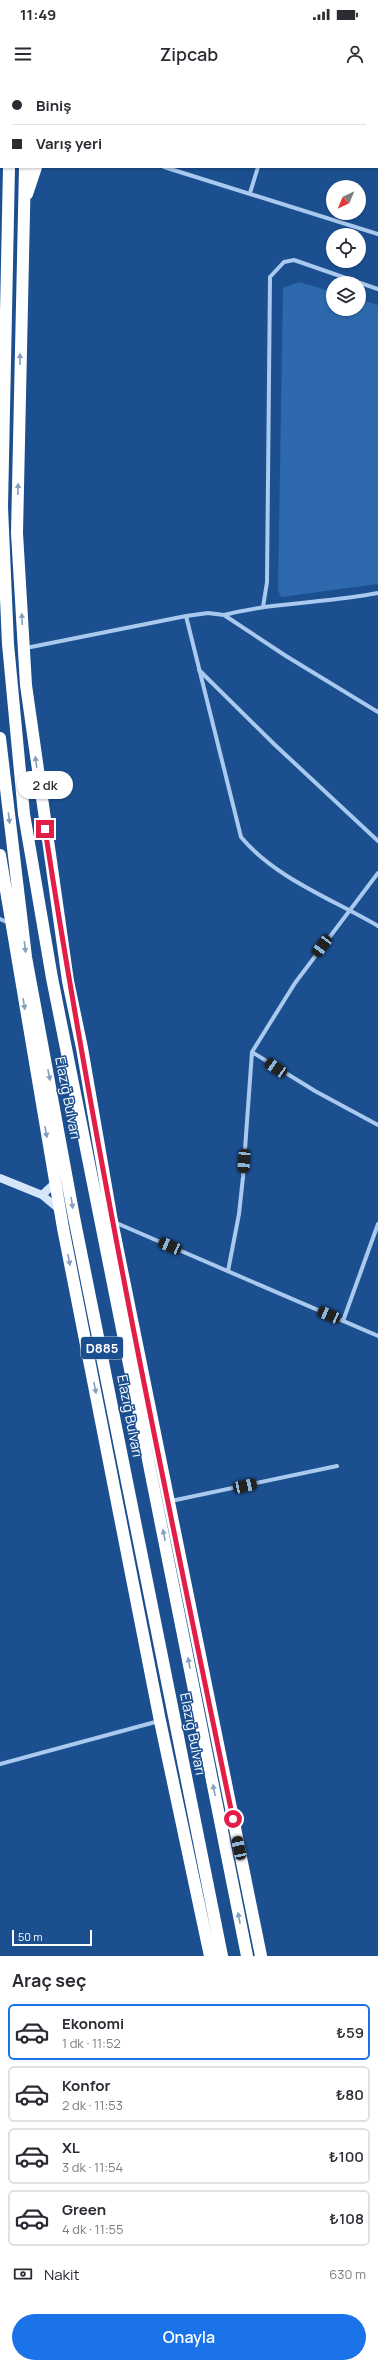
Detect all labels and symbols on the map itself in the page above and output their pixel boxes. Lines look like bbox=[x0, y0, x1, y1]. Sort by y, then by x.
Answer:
north arrow bbox=[326, 180, 366, 220]
one-way arrow bbox=[17, 352, 23, 365]
one-way arrow bbox=[15, 482, 21, 495]
one-way arrow bbox=[18, 613, 25, 625]
one-way arrow bbox=[33, 756, 39, 768]
callout: 2 dk bbox=[17, 771, 73, 799]
one-way arrow bbox=[6, 812, 13, 824]
route end bbox=[36, 820, 54, 838]
car bbox=[310, 933, 334, 959]
one-way arrow bbox=[22, 941, 28, 953]
one-way arrow bbox=[21, 998, 27, 1010]
street label: Elazığ Bulvarı bbox=[51, 1055, 86, 1141]
car bbox=[263, 1056, 289, 1080]
one-way arrow bbox=[46, 1069, 52, 1081]
one-way arrow bbox=[43, 1126, 49, 1138]
car bbox=[237, 1149, 251, 1173]
one-way arrow bbox=[69, 1197, 75, 1209]
car bbox=[157, 1236, 183, 1256]
one-way arrow bbox=[67, 1254, 73, 1266]
car bbox=[316, 1305, 342, 1325]
road number: D885 bbox=[81, 1337, 123, 1359]
street label: Elazığ Bulvarı bbox=[113, 1373, 148, 1459]
one-way arrow bbox=[92, 1382, 98, 1394]
car bbox=[232, 1478, 258, 1494]
one-way arrow bbox=[161, 1529, 167, 1541]
one-way arrow bbox=[185, 1657, 191, 1669]
street label: Elazığ Bulvarı bbox=[176, 1691, 211, 1777]
one-way arrow bbox=[210, 1784, 216, 1796]
route start bbox=[224, 1810, 242, 1828]
car bbox=[231, 1835, 247, 1861]
one-way arrow bbox=[235, 1912, 241, 1924]
scale bar bbox=[12, 1928, 92, 1947]

